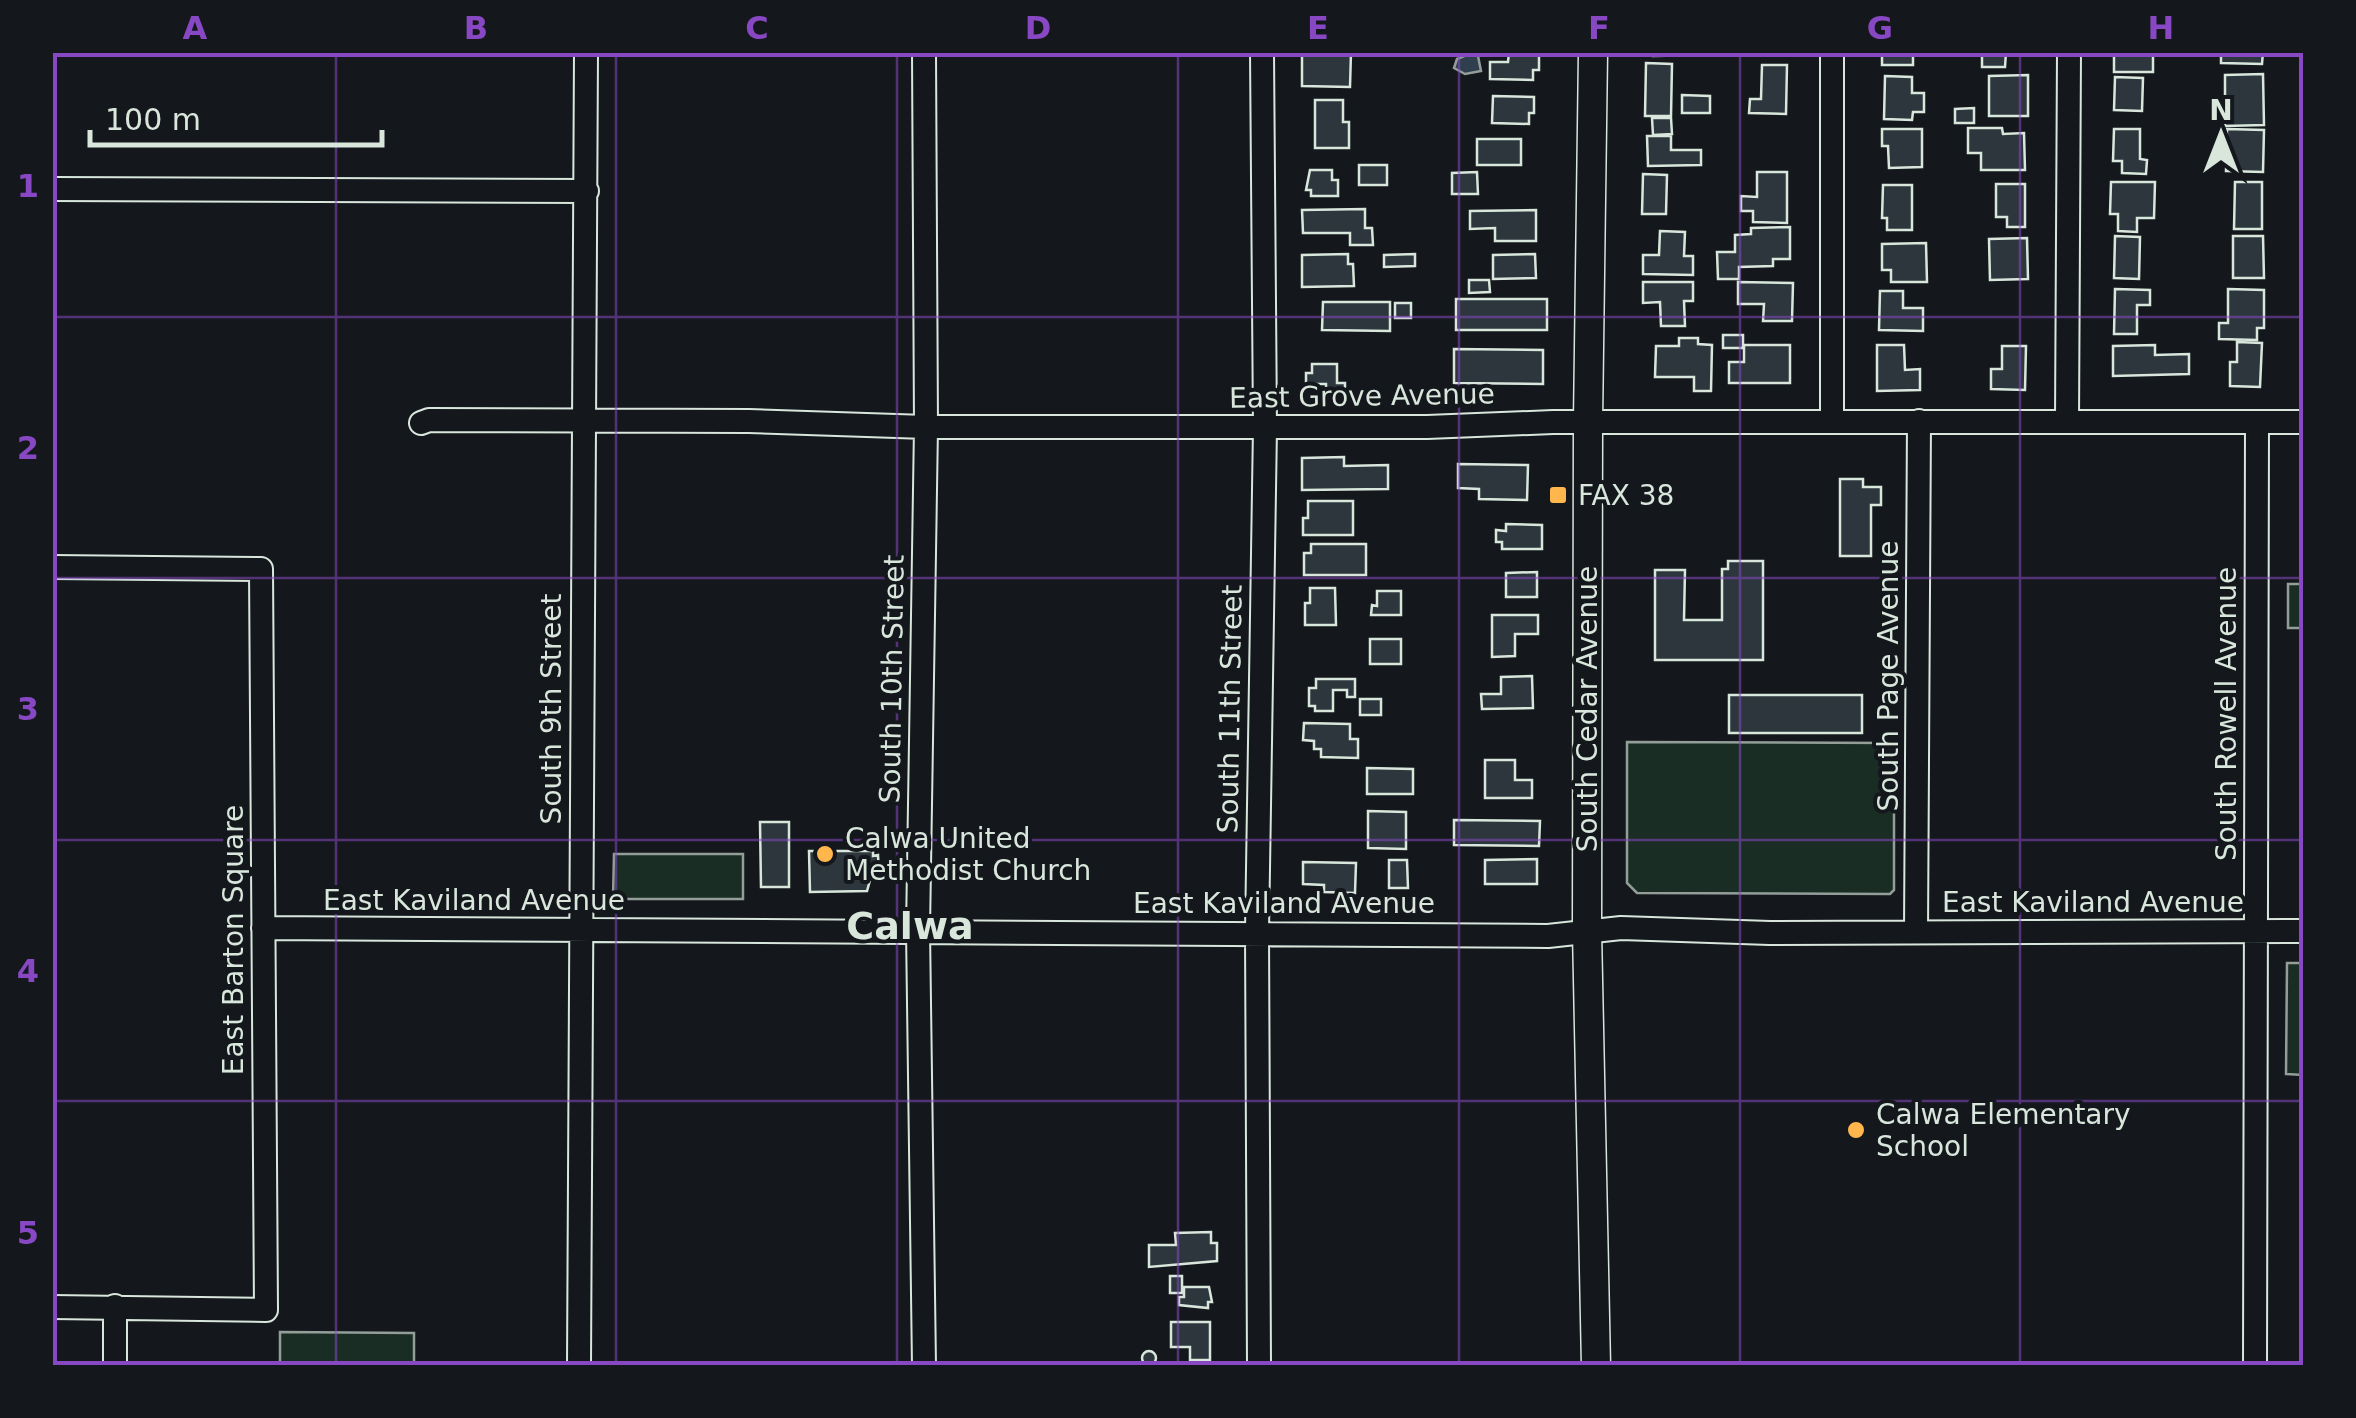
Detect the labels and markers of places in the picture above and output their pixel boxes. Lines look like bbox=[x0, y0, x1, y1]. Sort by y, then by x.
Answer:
place label: FAX 38 bbox=[1578, 479, 1674, 512]
marker: FAX 38 bbox=[1547, 484, 1569, 506]
place label: Calwa United Methodist Church bbox=[845, 822, 1091, 887]
marker: Calwa United Methodist Church bbox=[814, 843, 836, 865]
place label: Calwa Elementary School bbox=[1876, 1098, 2131, 1163]
marker: Calwa Elementary School bbox=[1845, 1119, 1867, 1141]

